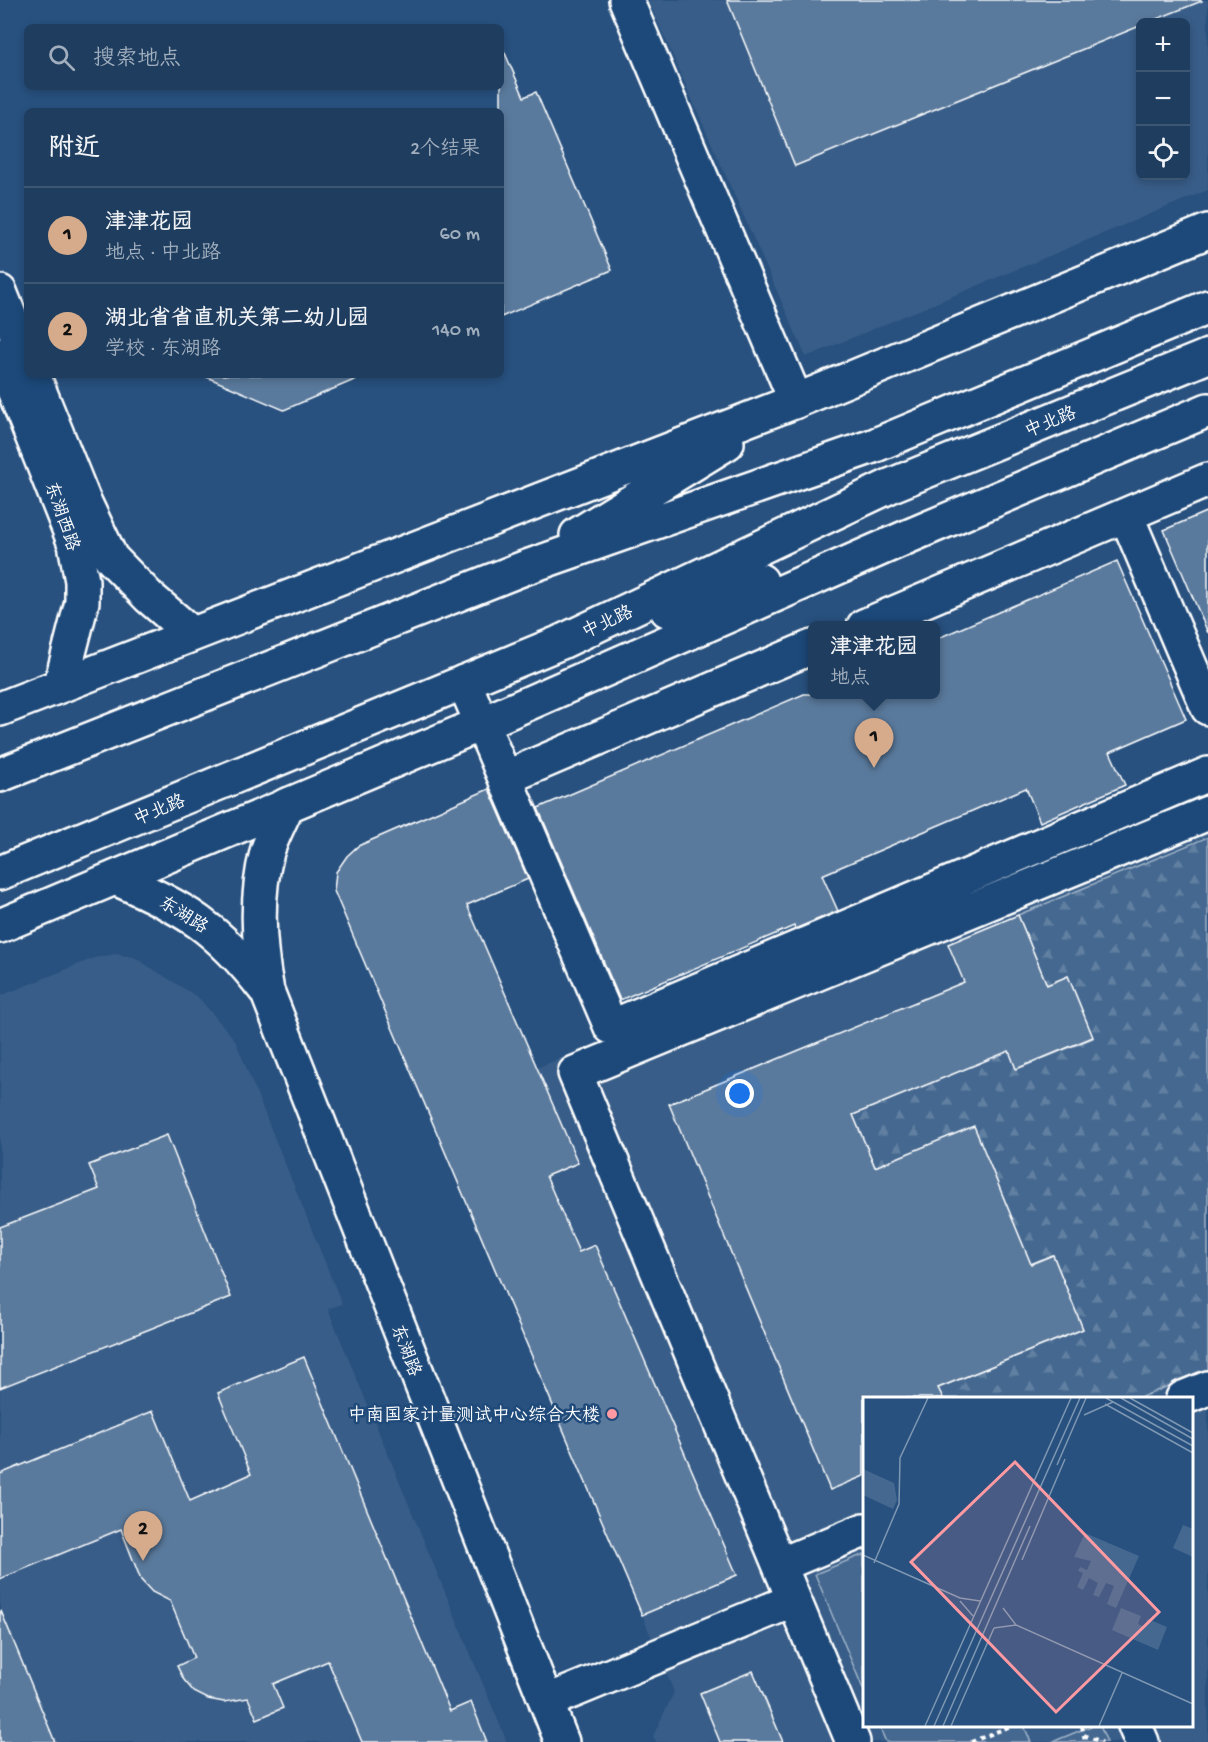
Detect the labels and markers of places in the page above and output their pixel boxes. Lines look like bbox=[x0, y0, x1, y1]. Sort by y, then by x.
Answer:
pin: 1 bbox=[854, 718, 894, 768]
place label: 中南国家计量测试中心综合大楼 bbox=[348, 1405, 600, 1427]
marker: 中南国家计量测试中心综合大楼 bbox=[605, 1407, 619, 1421]
pin: 2 bbox=[124, 1512, 162, 1561]

